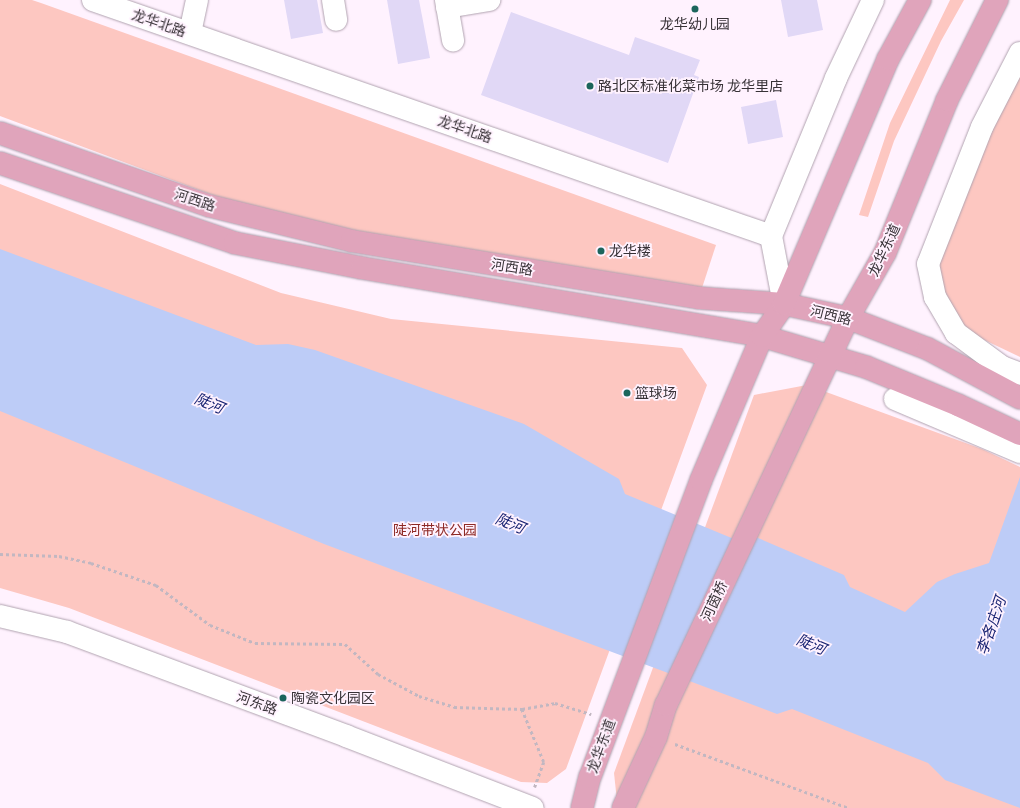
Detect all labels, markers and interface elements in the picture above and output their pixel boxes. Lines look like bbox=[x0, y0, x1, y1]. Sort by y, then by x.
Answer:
marker: 龙华幼儿园 bbox=[690, 4, 700, 14]
street label: 龙华北路 bbox=[130, 6, 188, 40]
place label: 龙华幼儿园 bbox=[660, 16, 730, 32]
place label: 路北区标准化菜市场 龙华里店 bbox=[598, 78, 783, 94]
marker: 路北区标准化菜市场 龙华里店 bbox=[585, 81, 595, 91]
street label: 龙华北路 bbox=[436, 112, 494, 146]
street label: 河西路 bbox=[172, 186, 218, 214]
street label: 龙华东道 bbox=[865, 221, 903, 279]
place label: 龙华楼 bbox=[609, 243, 651, 259]
marker: 龙华楼 bbox=[596, 246, 606, 256]
street label: 河西路 bbox=[490, 255, 534, 279]
street label: 河西路 bbox=[809, 302, 853, 328]
place label: 篮球场 bbox=[635, 385, 677, 401]
marker: 篮球场 bbox=[622, 388, 632, 398]
water label: 陡河 bbox=[192, 390, 226, 418]
water label: 陡河 bbox=[493, 510, 527, 538]
park label: 陡河带状公园 bbox=[393, 522, 477, 538]
street label: 河茵桥 bbox=[698, 578, 730, 624]
water label: 李各庄河 bbox=[974, 595, 1010, 657]
water label: 陡河 bbox=[794, 631, 828, 659]
street label: 河东路 bbox=[234, 688, 280, 718]
place label: 陶瓷文化园区 bbox=[291, 690, 375, 706]
marker: 陶瓷文化园区 bbox=[278, 693, 288, 703]
street label: 龙华东道 bbox=[584, 717, 618, 775]

